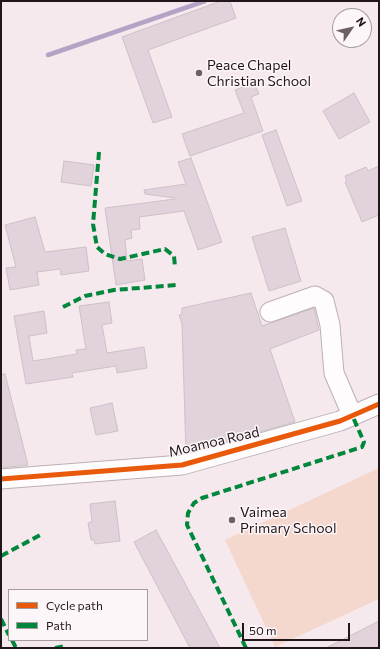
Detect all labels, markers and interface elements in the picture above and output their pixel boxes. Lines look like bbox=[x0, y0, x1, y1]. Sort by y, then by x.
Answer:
north arrow bbox=[332, 8, 372, 48]
text: N bbox=[354, 15, 369, 29]
place label: Peace Chapel Christian School bbox=[207, 57, 311, 90]
marker: Peace Chapel Christian School bbox=[194, 68, 204, 78]
street label: Moamoa Road bbox=[167, 423, 261, 461]
place label: Vaimea Primary School bbox=[240, 504, 336, 536]
marker: Vaimea Primary School bbox=[227, 515, 237, 525]
legend bbox=[8, 589, 148, 641]
text: Cycle path bbox=[46, 598, 103, 612]
scale bar bbox=[244, 615, 352, 641]
text: Path bbox=[46, 618, 72, 632]
text: 50 m bbox=[249, 623, 277, 637]

